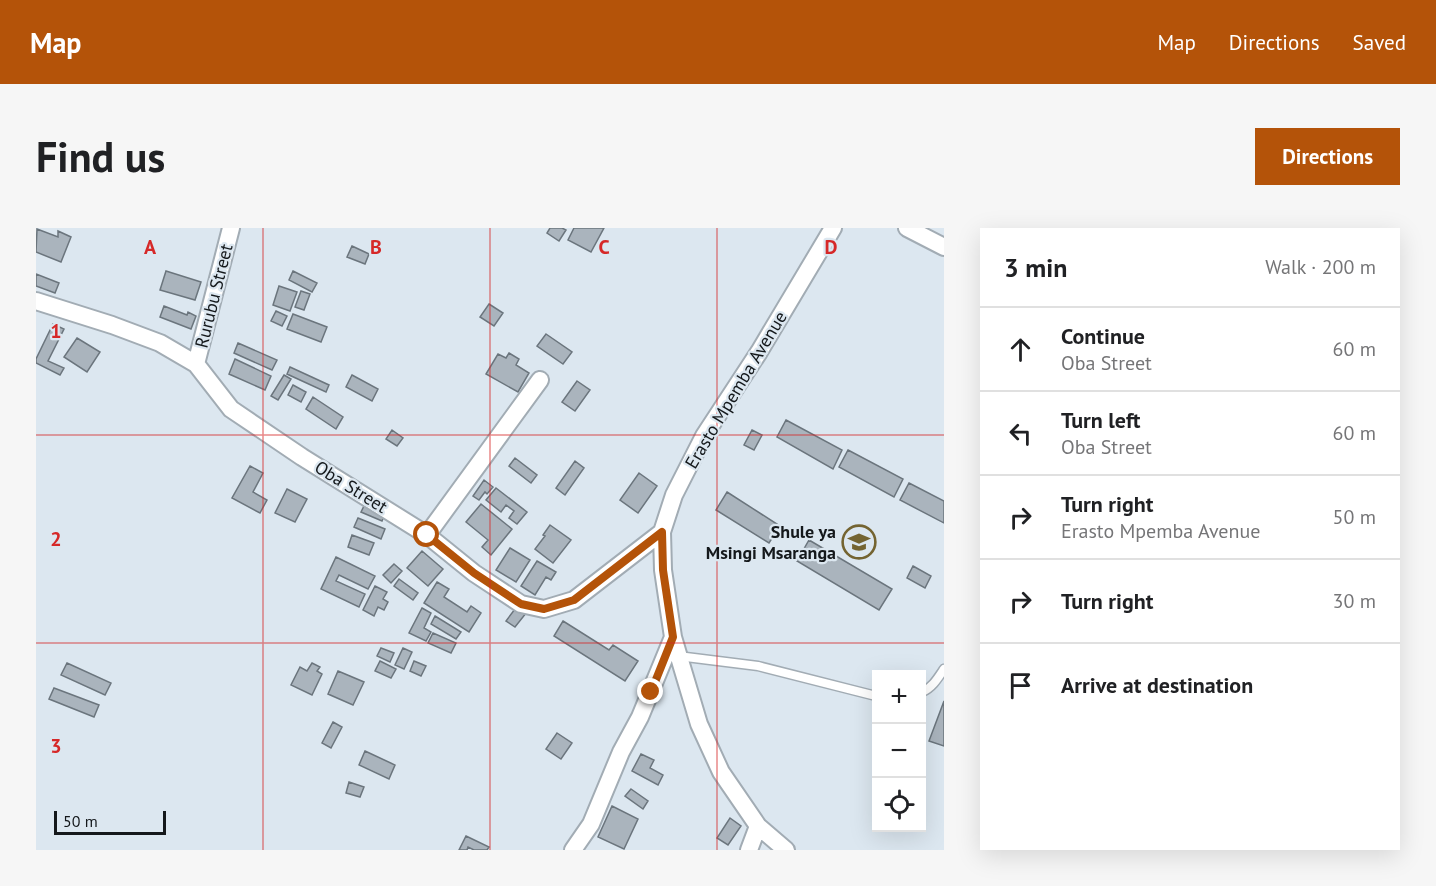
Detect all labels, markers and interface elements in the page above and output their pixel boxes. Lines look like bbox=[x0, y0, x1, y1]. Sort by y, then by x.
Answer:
text: Map bbox=[30, 24, 81, 61]
text: Map bbox=[1157, 29, 1196, 56]
text: Directions bbox=[1229, 29, 1320, 56]
text: Saved bbox=[1353, 29, 1406, 56]
button: Directions bbox=[1255, 128, 1400, 185]
text: Find us bbox=[36, 129, 165, 184]
text: A bbox=[144, 234, 157, 260]
text: B bbox=[370, 234, 382, 260]
text: C bbox=[598, 234, 610, 260]
text: D bbox=[825, 234, 838, 260]
street label: Rurubu Street bbox=[190, 242, 238, 350]
text: 3 min bbox=[1004, 251, 1067, 284]
text: Walk · 200 m bbox=[1265, 254, 1376, 280]
street label: Erasto Mpemba Avenue bbox=[679, 307, 792, 473]
text: 1 bbox=[50, 318, 62, 344]
text: Continue bbox=[1061, 322, 1145, 350]
icon: ahead bbox=[1004, 333, 1037, 366]
text: 60 m bbox=[1333, 336, 1376, 362]
text: Oba Street bbox=[1061, 350, 1152, 376]
text: Turn left bbox=[1061, 406, 1141, 434]
icon: left bbox=[1004, 417, 1037, 450]
text: 60 m bbox=[1333, 420, 1376, 446]
text: Oba Street bbox=[1061, 434, 1152, 460]
street label: Oba Street bbox=[311, 455, 392, 518]
text: Turn right bbox=[1061, 490, 1153, 518]
icon: right bbox=[1004, 501, 1037, 534]
text: 50 m bbox=[1333, 504, 1376, 530]
text: Erasto Mpemba Avenue bbox=[1061, 518, 1260, 544]
place label: Shule ya Msingi Msaranga bbox=[706, 520, 836, 564]
route start bbox=[413, 521, 439, 547]
school or university icon: Shule ya Msingi Msaranga bbox=[841, 524, 877, 560]
text: 2 bbox=[50, 526, 62, 552]
icon: right bbox=[1004, 585, 1037, 618]
text: Turn right bbox=[1061, 587, 1153, 615]
text: 30 m bbox=[1333, 588, 1376, 614]
icon: arrive bbox=[1004, 669, 1037, 702]
map controls bbox=[872, 670, 926, 832]
button: + bbox=[872, 670, 926, 724]
text: Arrive at destination bbox=[1061, 671, 1253, 699]
route end bbox=[637, 678, 663, 704]
button: − bbox=[872, 724, 926, 778]
text: 3 bbox=[50, 733, 62, 759]
button: locate bbox=[872, 778, 926, 832]
scale bar bbox=[54, 808, 166, 836]
text: 50 m bbox=[63, 811, 98, 831]

